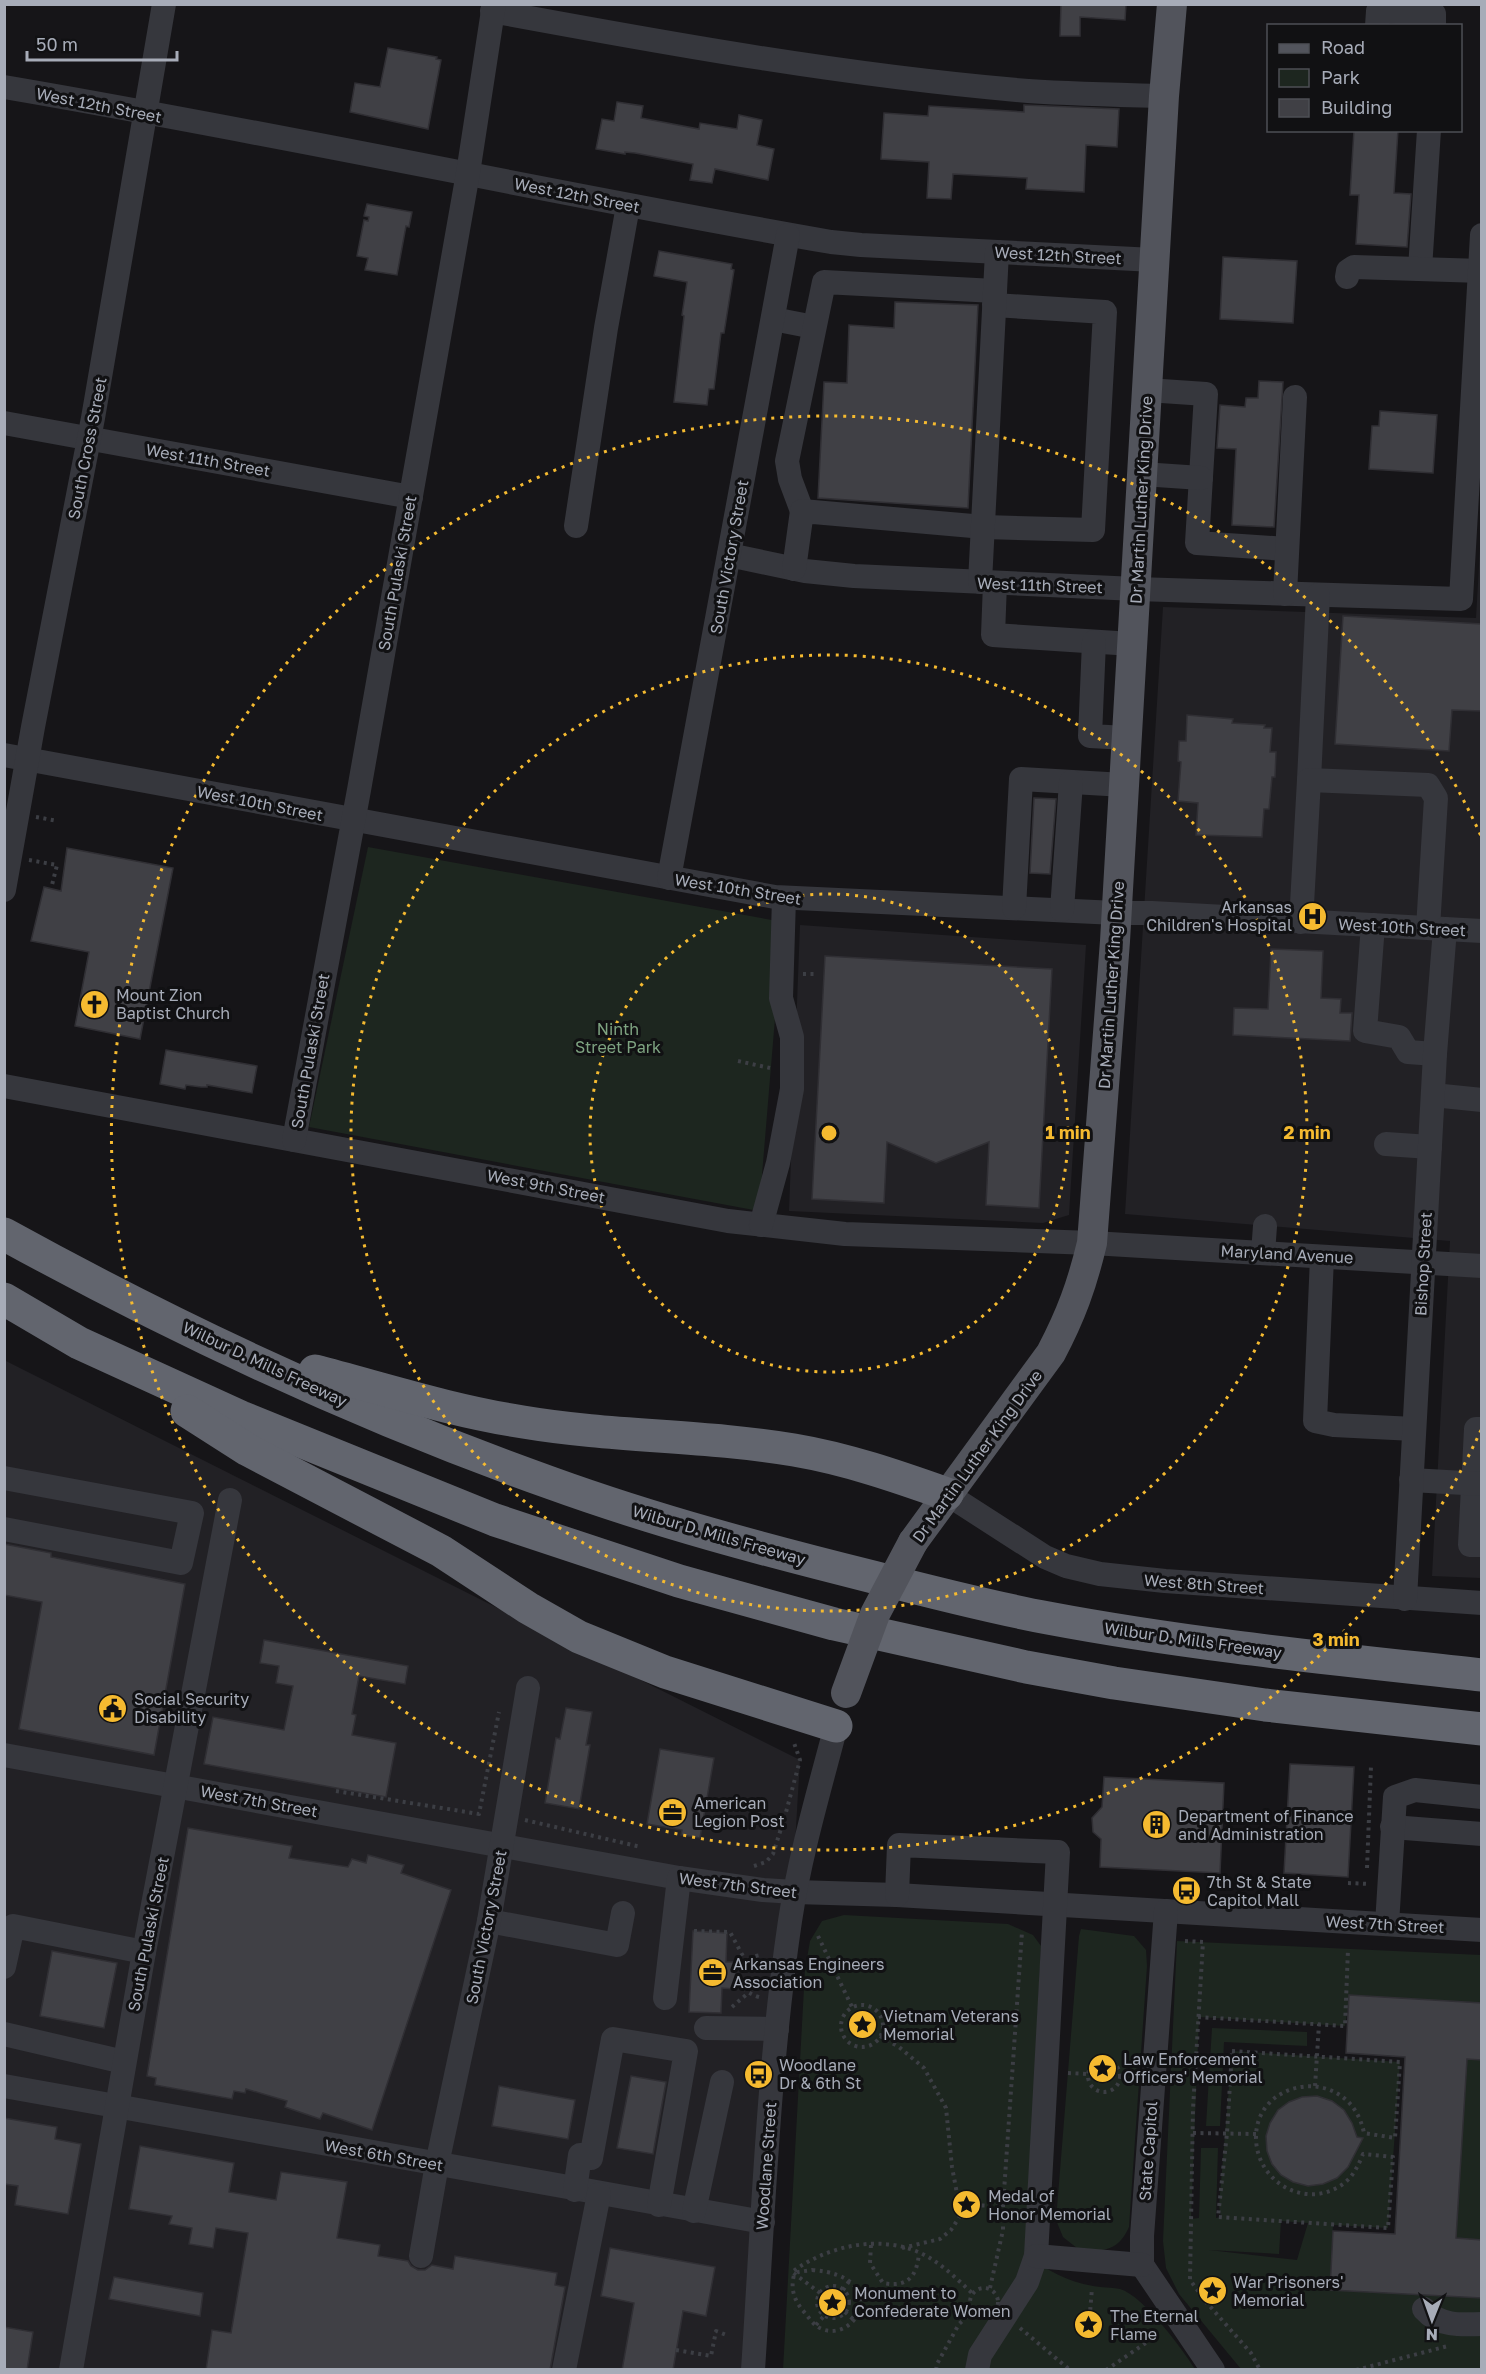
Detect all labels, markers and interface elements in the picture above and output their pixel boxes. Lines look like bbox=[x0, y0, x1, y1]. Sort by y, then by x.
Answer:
scale bar bbox=[27, 24, 177, 62]
legend bbox=[1267, 24, 1462, 132]
text: 50 m bbox=[36, 33, 78, 55]
text: Road bbox=[1321, 36, 1365, 58]
text: Park bbox=[1321, 66, 1360, 88]
street label: West 12th Street bbox=[34, 83, 164, 127]
text: Building bbox=[1321, 96, 1392, 118]
street label: West 12th Street bbox=[512, 173, 642, 217]
street label: West 12th Street bbox=[994, 242, 1122, 268]
street label: South Cross Street bbox=[63, 375, 111, 521]
street label: Dr Martin Luther King Drive bbox=[1126, 396, 1156, 604]
street label: West 11th Street bbox=[144, 439, 272, 481]
street label: South Victory Street bbox=[706, 478, 752, 636]
street label: South Pulaski Street bbox=[373, 494, 421, 652]
street label: West 11th Street bbox=[977, 573, 1103, 597]
street label: West 10th Street bbox=[195, 781, 325, 825]
street label: West 10th Street bbox=[673, 869, 803, 909]
street label: Dr Martin Luther King Drive bbox=[1094, 880, 1128, 1090]
place label: Arkansas Children's Hospital bbox=[1146, 897, 1292, 935]
hospital icon: Arkansas Children's Hospital bbox=[1297, 900, 1329, 932]
street label: West 10th Street bbox=[1337, 914, 1467, 940]
street label: South Pulaski Street bbox=[286, 972, 334, 1130]
place label: Mount Zion Baptist Church bbox=[116, 985, 230, 1023]
church icon: Mount Zion Baptist Church bbox=[79, 988, 111, 1020]
park label: Ninth Street Park bbox=[575, 1019, 661, 1057]
text: 1 min bbox=[1045, 1121, 1091, 1143]
text: 2 min bbox=[1283, 1121, 1331, 1143]
centre of rings bbox=[819, 1123, 839, 1143]
street label: West 9th Street bbox=[485, 1165, 607, 1207]
street label: Bishop Street bbox=[1410, 1211, 1436, 1317]
street label: Maryland Avenue bbox=[1220, 1241, 1354, 1267]
street label: Wilbur D. Mills Freeway bbox=[180, 1317, 351, 1411]
street label: Dr Martin Luther King Drive bbox=[908, 1366, 1046, 1546]
street label: Wilbur D. Mills Freeway bbox=[630, 1501, 808, 1569]
street label: West 8th Street bbox=[1143, 1570, 1265, 1598]
street label: Wilbur D. Mills Freeway bbox=[1103, 1618, 1283, 1662]
text: 3 min bbox=[1312, 1628, 1360, 1650]
place label: Social Security Disability bbox=[134, 1689, 249, 1727]
public building icon: Social Security Disability bbox=[97, 1692, 129, 1724]
street label: West 7th Street bbox=[199, 1781, 319, 1821]
place label: American Legion Post bbox=[694, 1793, 785, 1831]
office icon: American Legion Post bbox=[657, 1796, 689, 1828]
place label: Department of Finance and Administration bbox=[1178, 1806, 1354, 1844]
building icon: Department of Finance and Administration bbox=[1141, 1809, 1173, 1841]
street label: South Victory Street bbox=[461, 1848, 511, 2006]
street label: South Pulaski Street bbox=[123, 1855, 173, 2013]
street label: West 7th Street bbox=[678, 1868, 798, 1902]
place label: 7th St & State Capitol Mall bbox=[1207, 1872, 1312, 1910]
bus stop icon: 7th St & State Capitol Mall bbox=[1170, 1875, 1202, 1907]
street label: West 7th Street bbox=[1325, 1911, 1445, 1937]
place label: Arkansas Engineers Association bbox=[733, 1954, 885, 1992]
office icon: Arkansas Engineers Association bbox=[696, 1957, 728, 1989]
place label: Vietnam Veterans Memorial bbox=[883, 2006, 1019, 2044]
place icon: Vietnam Veterans Memorial bbox=[846, 2009, 878, 2041]
place label: Law Enforcement Officers' Memorial bbox=[1123, 2049, 1263, 2087]
place icon: Law Enforcement Officers' Memorial bbox=[1086, 2052, 1118, 2084]
place label: Woodlane Dr & 6th St bbox=[779, 2055, 861, 2093]
bus stop icon: Woodlane Dr & 6th St bbox=[742, 2058, 774, 2090]
street label: State Capitol bbox=[1135, 2100, 1161, 2202]
street label: Woodlane Street bbox=[752, 2101, 780, 2231]
street label: West 6th Street bbox=[323, 2135, 445, 2175]
place label: Medal of Honor Memorial bbox=[988, 2186, 1111, 2224]
place icon: Medal of Honor Memorial bbox=[951, 2189, 983, 2221]
place label: War Prisoners' Memorial bbox=[1233, 2272, 1343, 2310]
place icon: War Prisoners' Memorial bbox=[1196, 2275, 1228, 2307]
place label: Monument to Confederate Women bbox=[854, 2283, 1011, 2321]
place icon: Monument to Confederate Women bbox=[817, 2286, 849, 2318]
north arrow bbox=[1402, 2290, 1462, 2350]
place label: The Eternal Flame bbox=[1110, 2306, 1199, 2344]
place icon: The Eternal Flame bbox=[1073, 2309, 1105, 2341]
text: N bbox=[1425, 2325, 1438, 2345]

